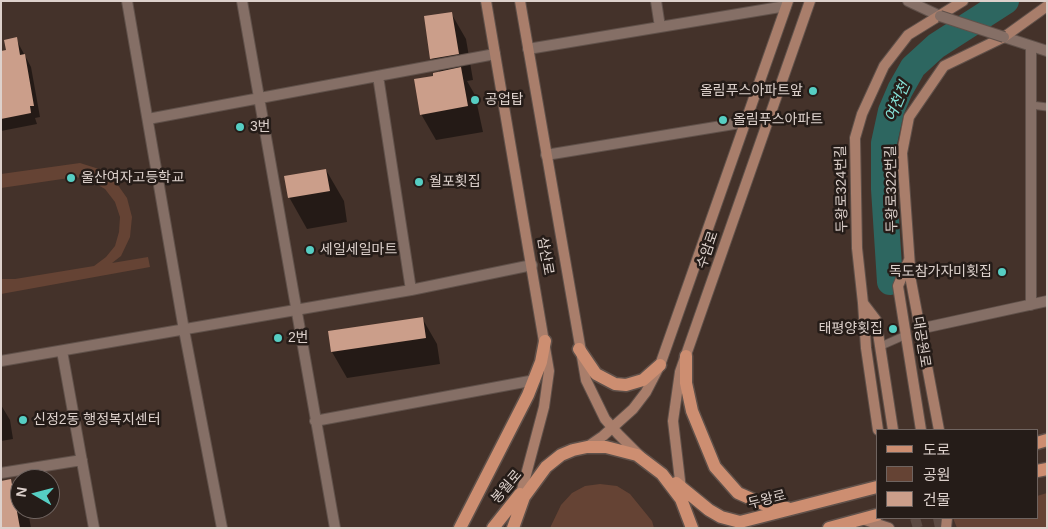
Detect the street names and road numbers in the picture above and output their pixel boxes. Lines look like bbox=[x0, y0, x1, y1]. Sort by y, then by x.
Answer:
street label: 두왕로324번길 bbox=[833, 145, 851, 233]
street label: 두왕로322번길 bbox=[883, 145, 901, 233]
street label: 수암로 bbox=[694, 229, 722, 271]
street label: 삼산로 bbox=[533, 236, 557, 276]
street label: 대공원로 bbox=[909, 315, 933, 369]
street label: 봉월로 bbox=[488, 467, 526, 507]
street label: 두왕로 bbox=[746, 487, 788, 513]

